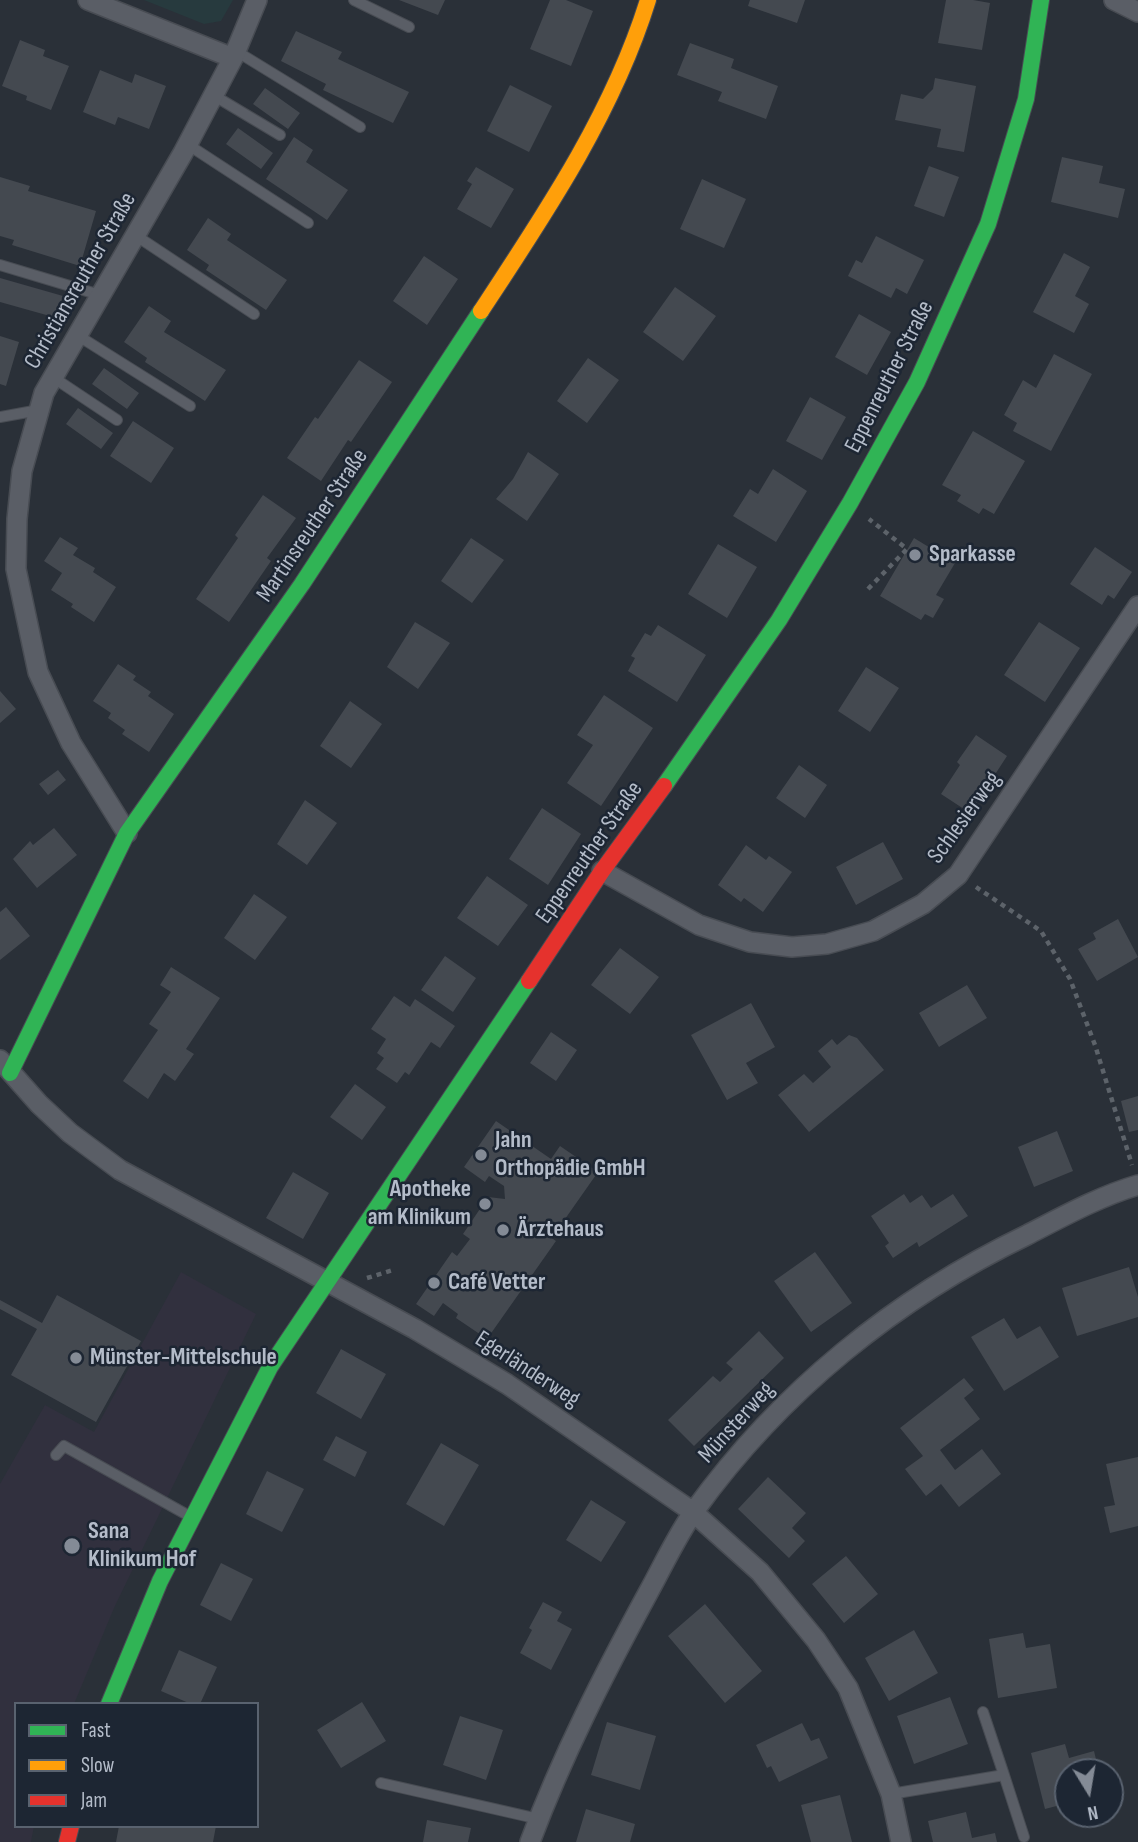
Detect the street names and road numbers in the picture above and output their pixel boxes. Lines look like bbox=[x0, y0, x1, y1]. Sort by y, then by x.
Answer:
street label: Christiansreuther Straße bbox=[19, 188, 143, 374]
street label: Eppenreuther Straße bbox=[839, 296, 941, 458]
street label: Martinsreuther Straße bbox=[251, 444, 375, 608]
street label: Schlesierweg bbox=[922, 766, 1008, 870]
street label: Eppenreuther Straße bbox=[530, 776, 650, 930]
street label: Egerländerweg bbox=[469, 1325, 585, 1415]
street label: Münsterweg bbox=[693, 1376, 781, 1470]

